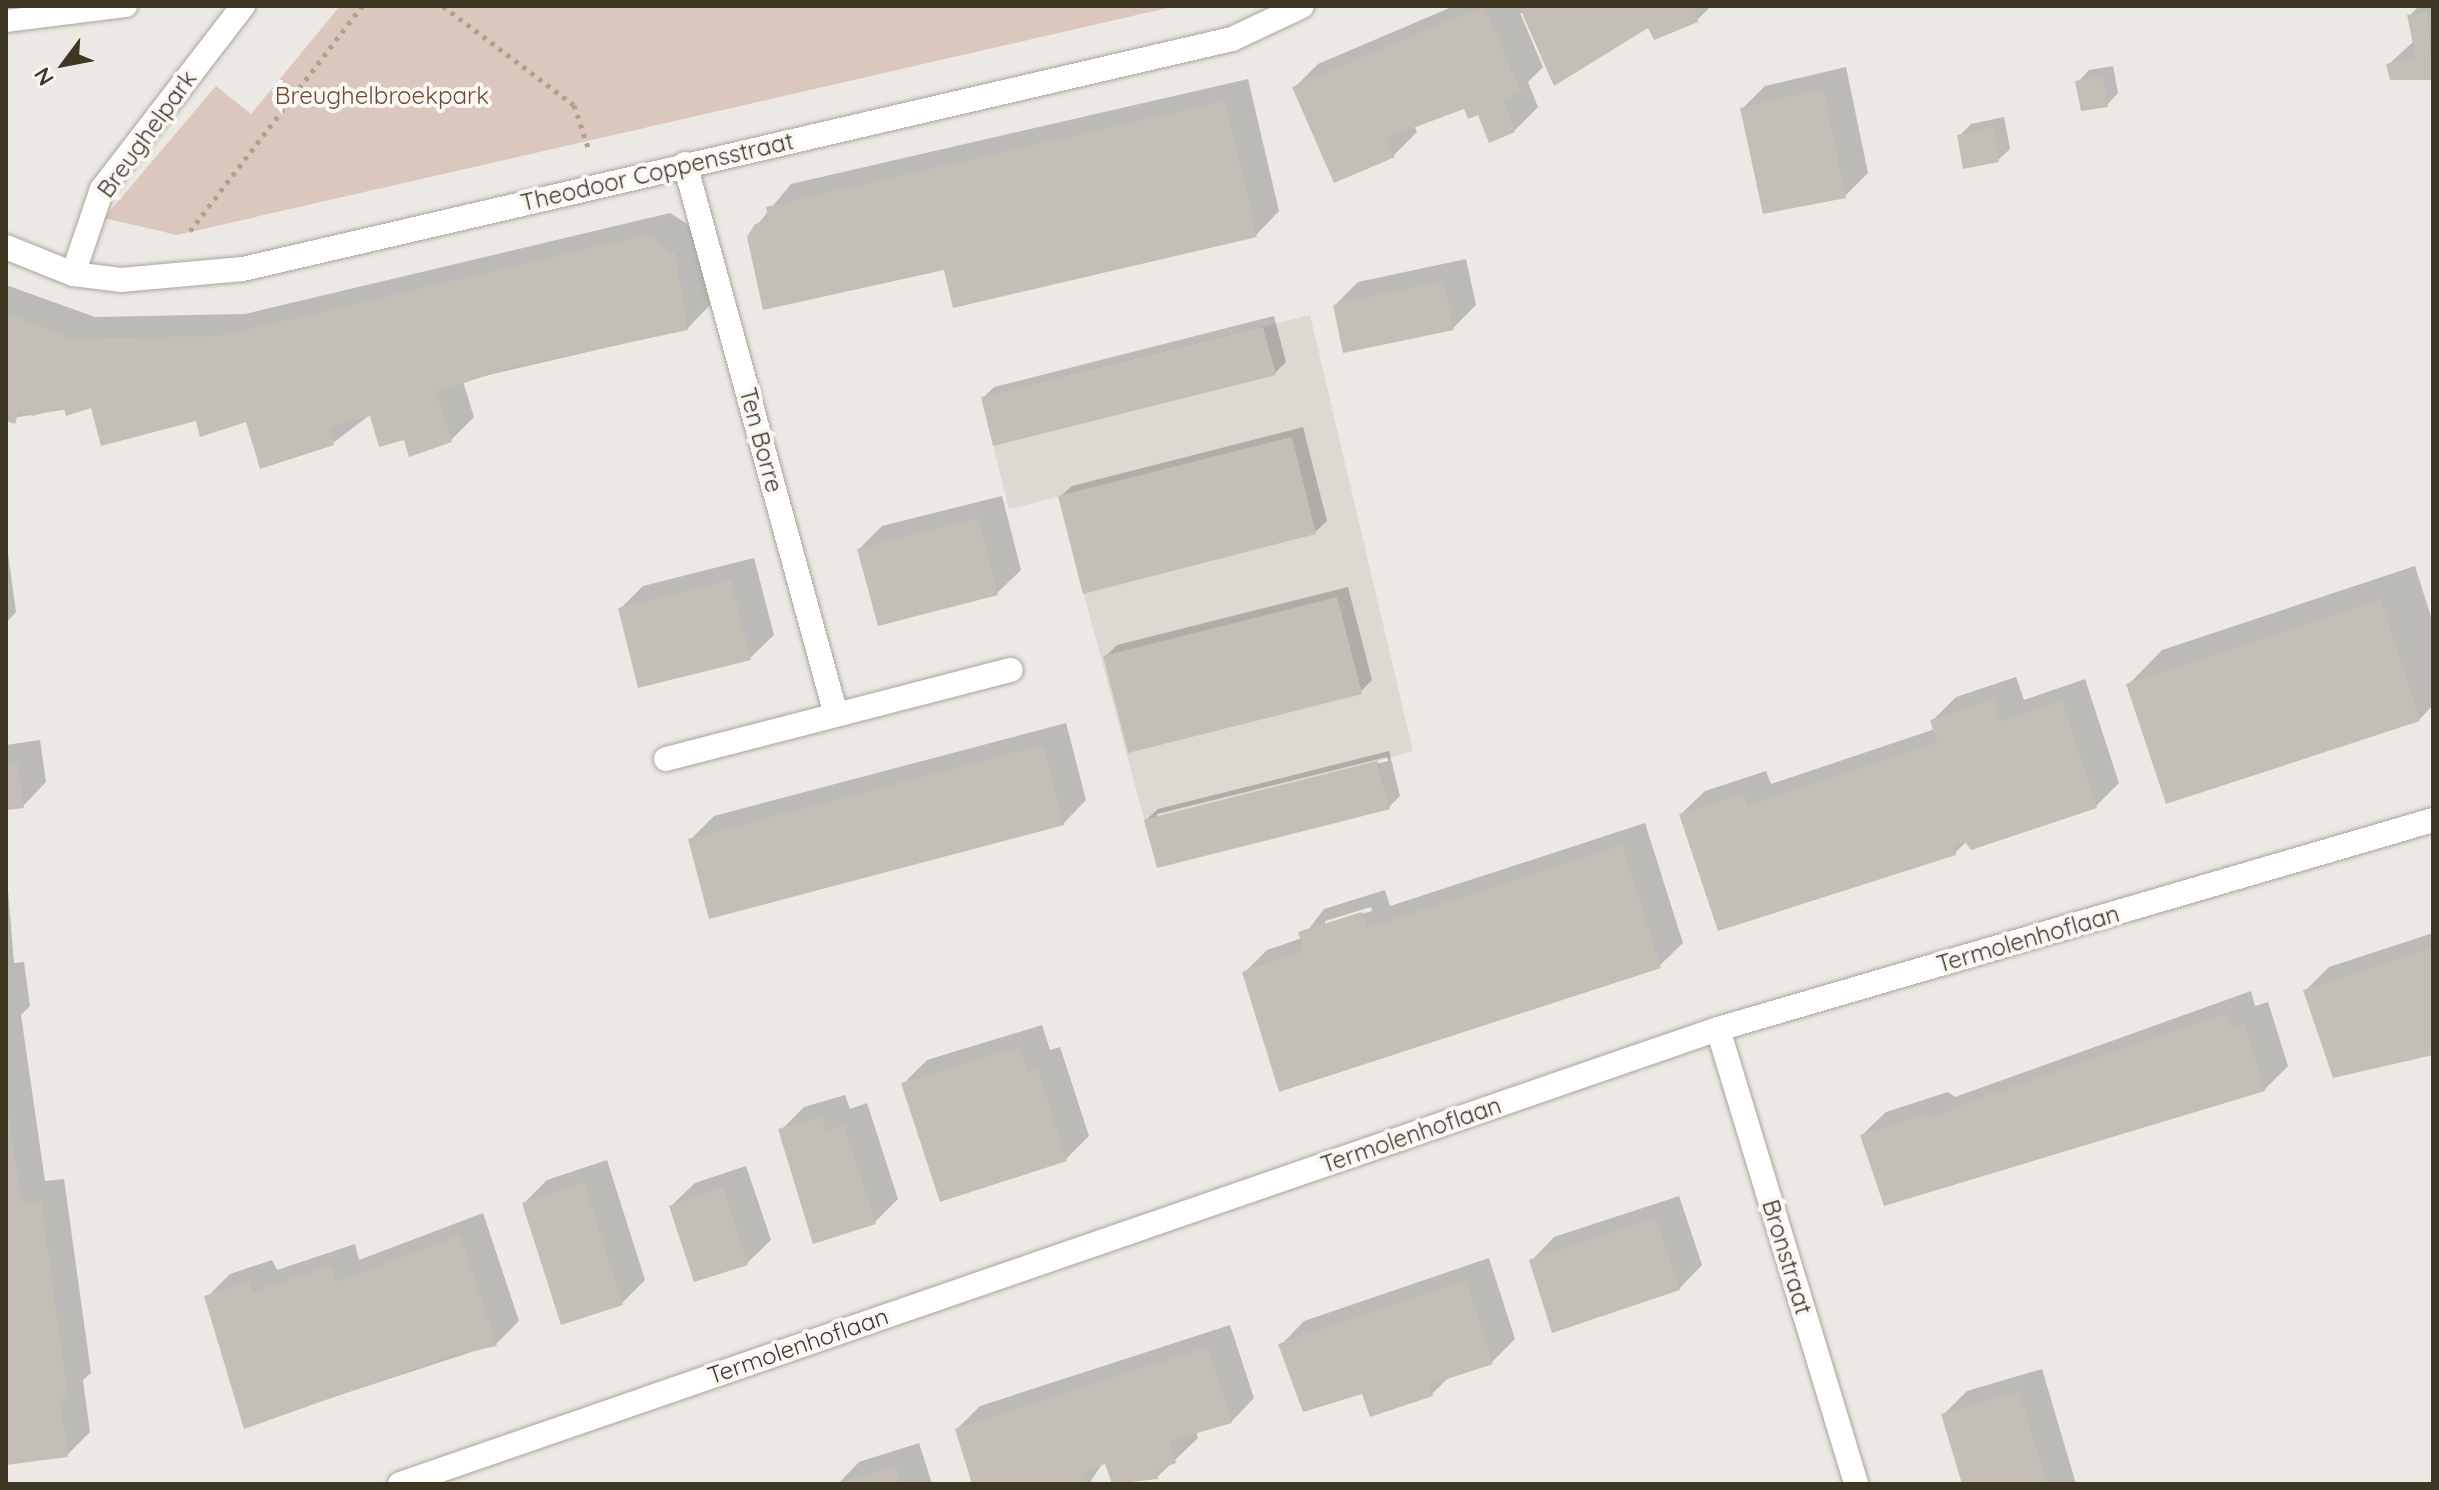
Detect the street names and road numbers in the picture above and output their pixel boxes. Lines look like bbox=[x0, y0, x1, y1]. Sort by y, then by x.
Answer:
street label: Breughelpark bbox=[91, 65, 203, 203]
street label: Theodoor Coppensstraat bbox=[518, 127, 796, 217]
street label: Ten Borre bbox=[733, 384, 789, 496]
street label: Termolenhoflaan bbox=[1933, 899, 2123, 979]
street label: Termolenhoflaan bbox=[1317, 1091, 1505, 1179]
street label: Bronstraat bbox=[1756, 1196, 1818, 1318]
street label: Termolenhoflaan bbox=[704, 1302, 892, 1390]

